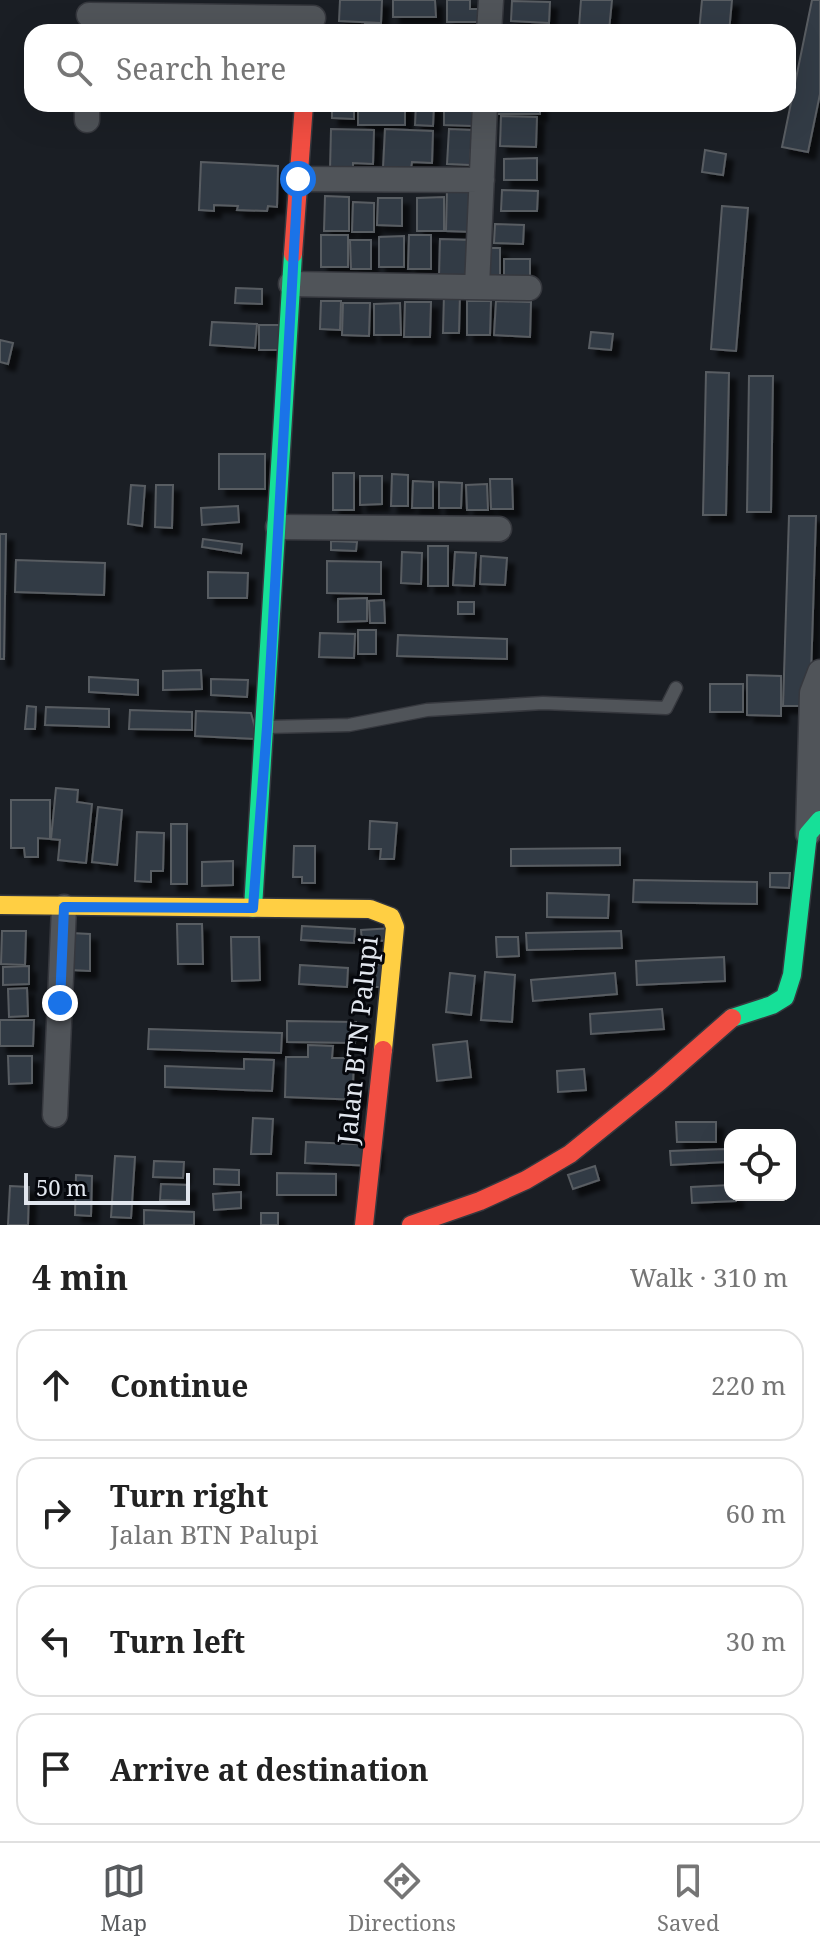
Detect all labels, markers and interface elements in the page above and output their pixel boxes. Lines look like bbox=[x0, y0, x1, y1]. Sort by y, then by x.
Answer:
search box bbox=[24, 24, 796, 112]
icon: search bbox=[52, 46, 96, 90]
text: Search here bbox=[116, 48, 286, 89]
route start bbox=[280, 161, 316, 197]
street label: Jalan BTN Palupi bbox=[328, 935, 386, 1146]
route end bbox=[42, 985, 78, 1021]
map controls bbox=[724, 1129, 796, 1201]
button: locate bbox=[724, 1129, 796, 1201]
scale bar bbox=[24, 1169, 190, 1205]
text: 50 m bbox=[36, 1172, 87, 1202]
text: 4 min bbox=[32, 1254, 128, 1300]
text: Walk · 310 m bbox=[630, 1259, 788, 1295]
icon: ahead bbox=[34, 1363, 78, 1407]
text: Continue bbox=[110, 1365, 248, 1406]
text: 220 m bbox=[711, 1367, 786, 1403]
text: Turn right bbox=[110, 1475, 268, 1516]
icon: right bbox=[34, 1491, 78, 1535]
text: 60 m bbox=[726, 1495, 786, 1531]
text: Jalan BTN Palupi bbox=[110, 1516, 318, 1552]
icon: left bbox=[34, 1619, 78, 1663]
text: Turn left bbox=[110, 1621, 245, 1662]
text: 30 m bbox=[726, 1623, 786, 1659]
icon: arrive bbox=[34, 1747, 78, 1791]
text: Arrive at destination bbox=[110, 1749, 429, 1790]
tab: Map bbox=[101, 1859, 147, 1937]
tab: Directions bbox=[348, 1859, 456, 1937]
tab: Saved bbox=[657, 1859, 719, 1937]

